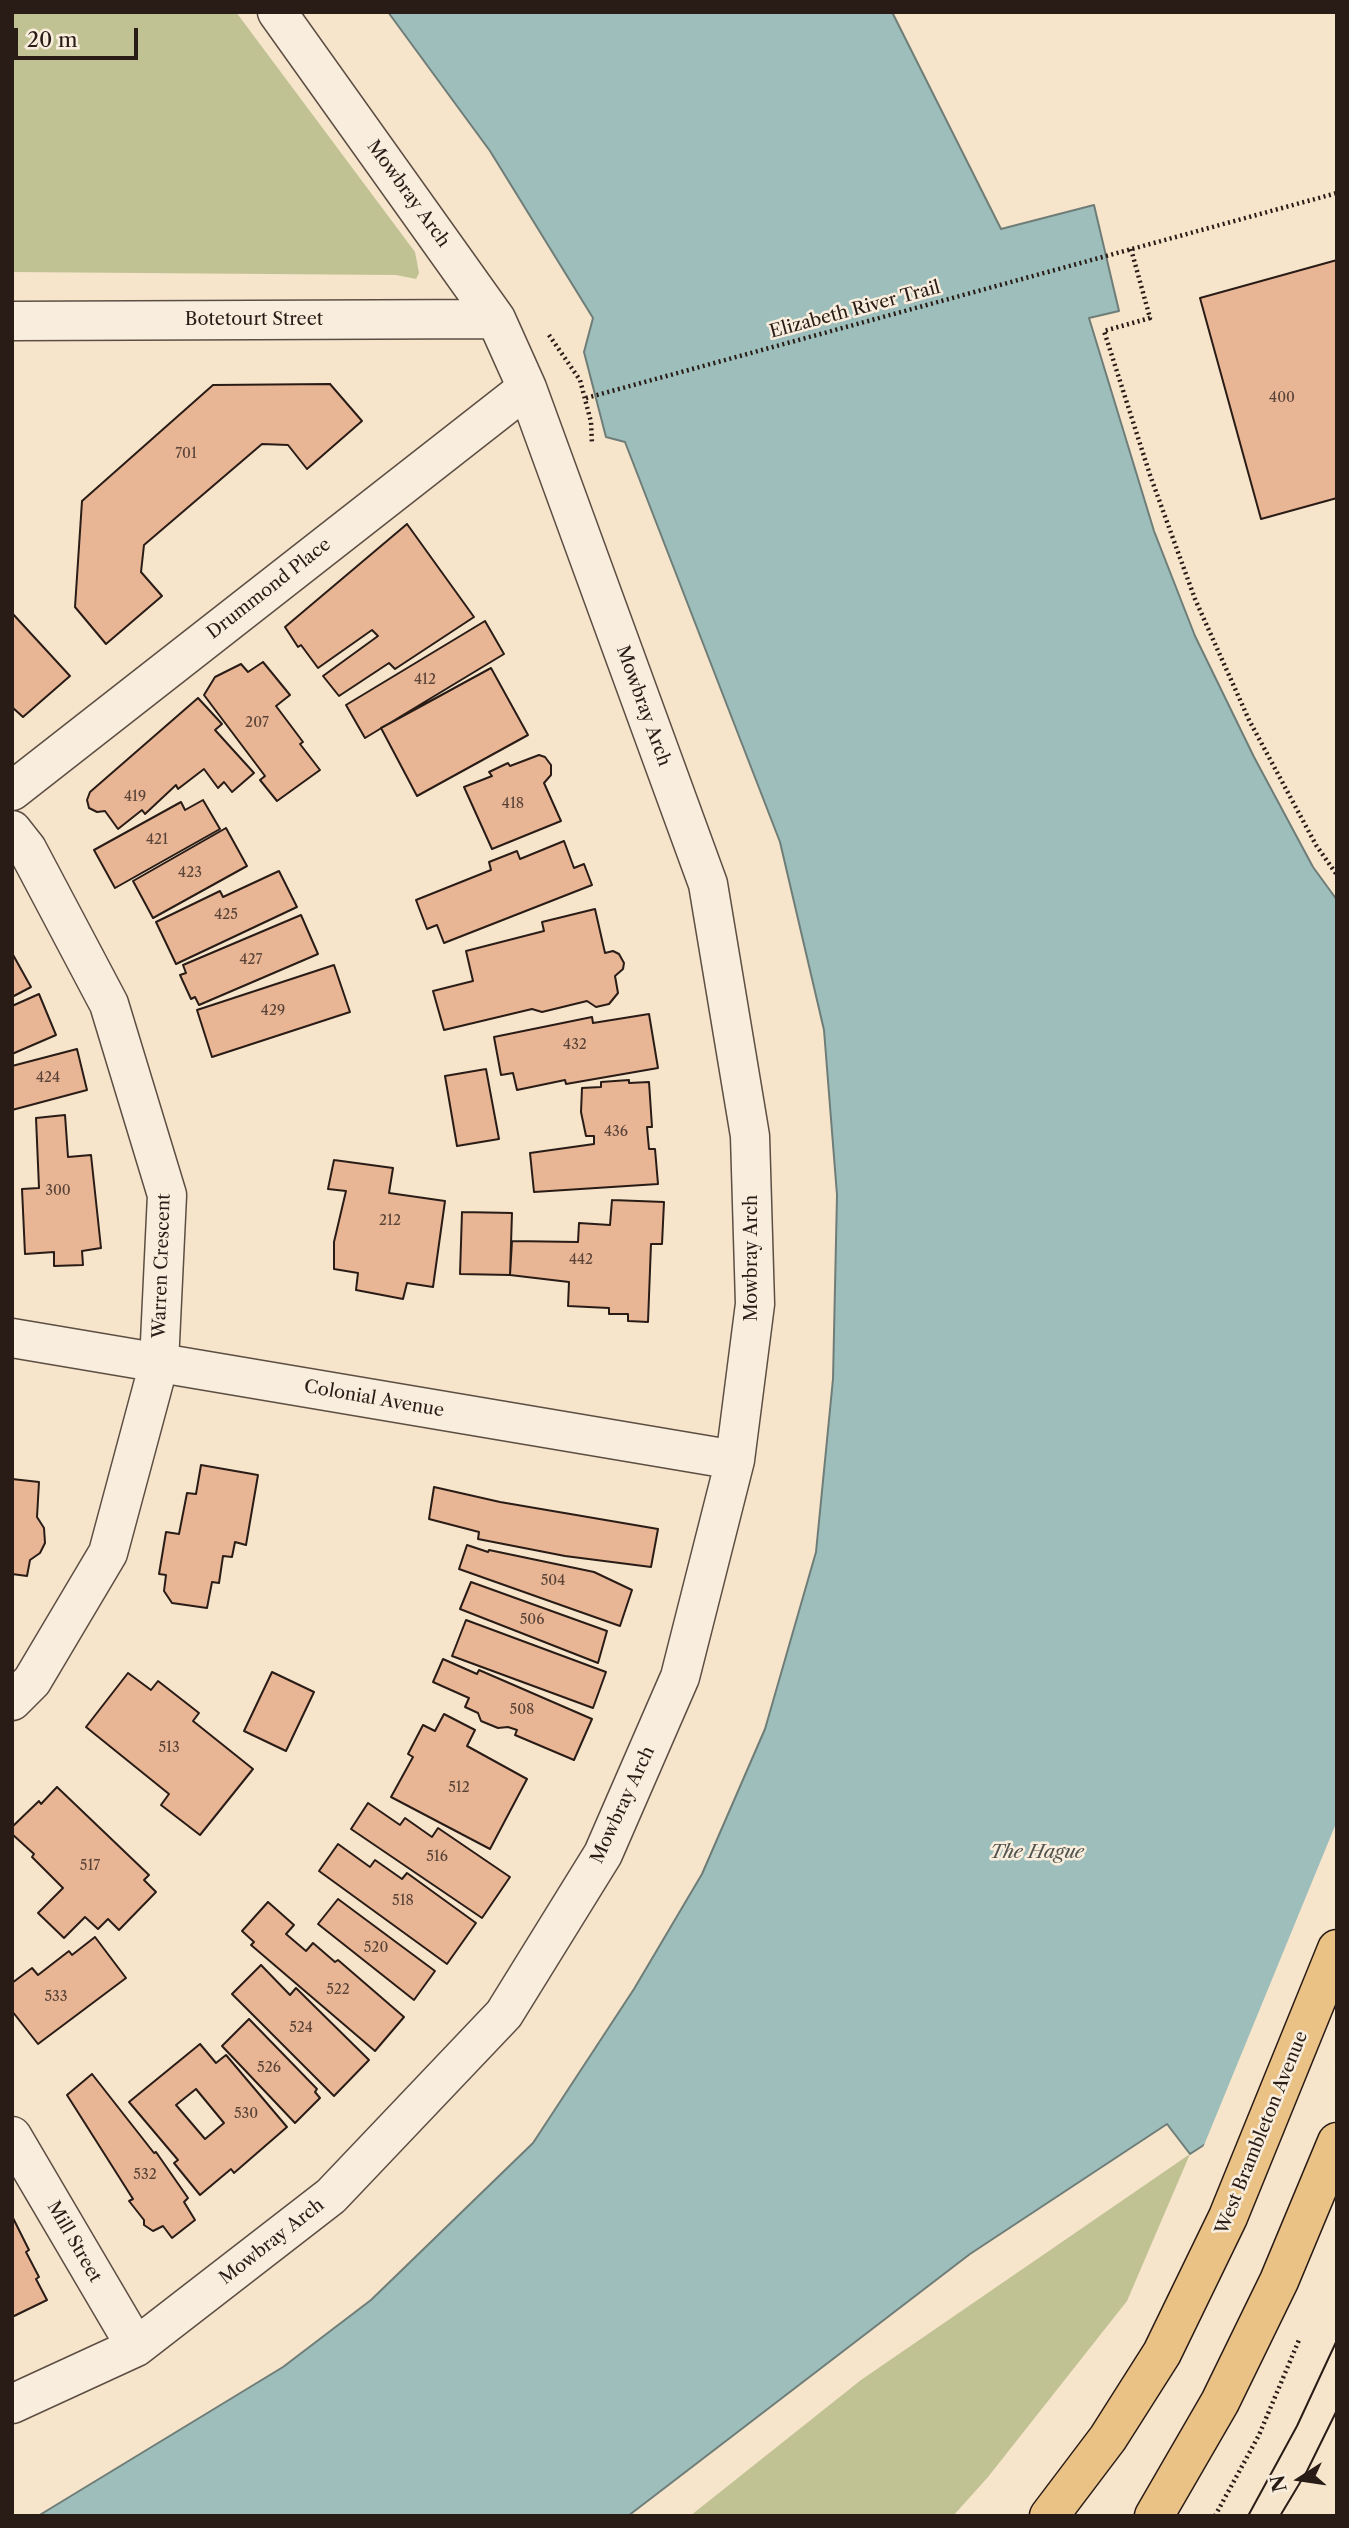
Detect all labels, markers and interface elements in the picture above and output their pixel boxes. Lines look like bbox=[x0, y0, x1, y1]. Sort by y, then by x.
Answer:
scale bar bbox=[18, 14, 142, 58]
text: 20 m bbox=[27, 27, 78, 52]
street label: Mowbray Arch bbox=[362, 136, 454, 252]
street label: Elizabeth River Trail bbox=[767, 277, 943, 343]
street label: Botetourt Street bbox=[185, 309, 323, 331]
house number: 400 bbox=[1269, 390, 1295, 406]
house number: 701 bbox=[175, 446, 197, 462]
street label: Drummond Place bbox=[203, 534, 335, 644]
street label: Mowbray Arch bbox=[611, 643, 675, 769]
house number: 412 bbox=[414, 672, 436, 688]
house number: 207 bbox=[245, 715, 269, 731]
house number: 419 bbox=[124, 789, 146, 805]
house number: 418 bbox=[502, 796, 524, 812]
house number: 421 bbox=[146, 832, 168, 848]
house number: 423 bbox=[178, 865, 202, 881]
house number: 425 bbox=[214, 907, 238, 923]
house number: 427 bbox=[239, 952, 263, 968]
house number: 429 bbox=[261, 1003, 285, 1019]
house number: 432 bbox=[563, 1037, 587, 1053]
house number: 424 bbox=[36, 1070, 60, 1086]
house number: 436 bbox=[604, 1124, 628, 1140]
house number: 300 bbox=[45, 1183, 71, 1199]
street label: Warren Crescent bbox=[149, 1193, 175, 1339]
street label: Mowbray Arch bbox=[741, 1195, 763, 1321]
house number: 212 bbox=[379, 1213, 401, 1229]
house number: 442 bbox=[569, 1252, 593, 1268]
street label: Colonial Avenue bbox=[302, 1376, 446, 1422]
house number: 504 bbox=[541, 1573, 565, 1589]
house number: 506 bbox=[520, 1612, 544, 1628]
house number: 508 bbox=[510, 1702, 534, 1718]
house number: 513 bbox=[158, 1740, 180, 1756]
street label: Mowbray Arch bbox=[586, 1743, 660, 1867]
house number: 512 bbox=[448, 1780, 470, 1796]
water label: The Hague bbox=[990, 1842, 1084, 1864]
house number: 516 bbox=[426, 1849, 448, 1865]
house number: 517 bbox=[80, 1858, 100, 1874]
house number: 518 bbox=[392, 1893, 414, 1909]
house number: 520 bbox=[364, 1940, 388, 1956]
house number: 522 bbox=[326, 1982, 350, 1998]
house number: 533 bbox=[44, 1989, 68, 2005]
house number: 524 bbox=[289, 2020, 313, 2036]
street label: West Brambleton Avenue bbox=[1211, 2028, 1313, 2238]
house number: 526 bbox=[257, 2060, 281, 2076]
house number: 530 bbox=[234, 2106, 258, 2122]
house number: 532 bbox=[133, 2167, 157, 2183]
street label: Mowbray Arch bbox=[215, 2194, 329, 2290]
street label: Mill Street bbox=[42, 2198, 106, 2286]
north arrow bbox=[1265, 2444, 1335, 2514]
text: N bbox=[1266, 2473, 1292, 2494]

